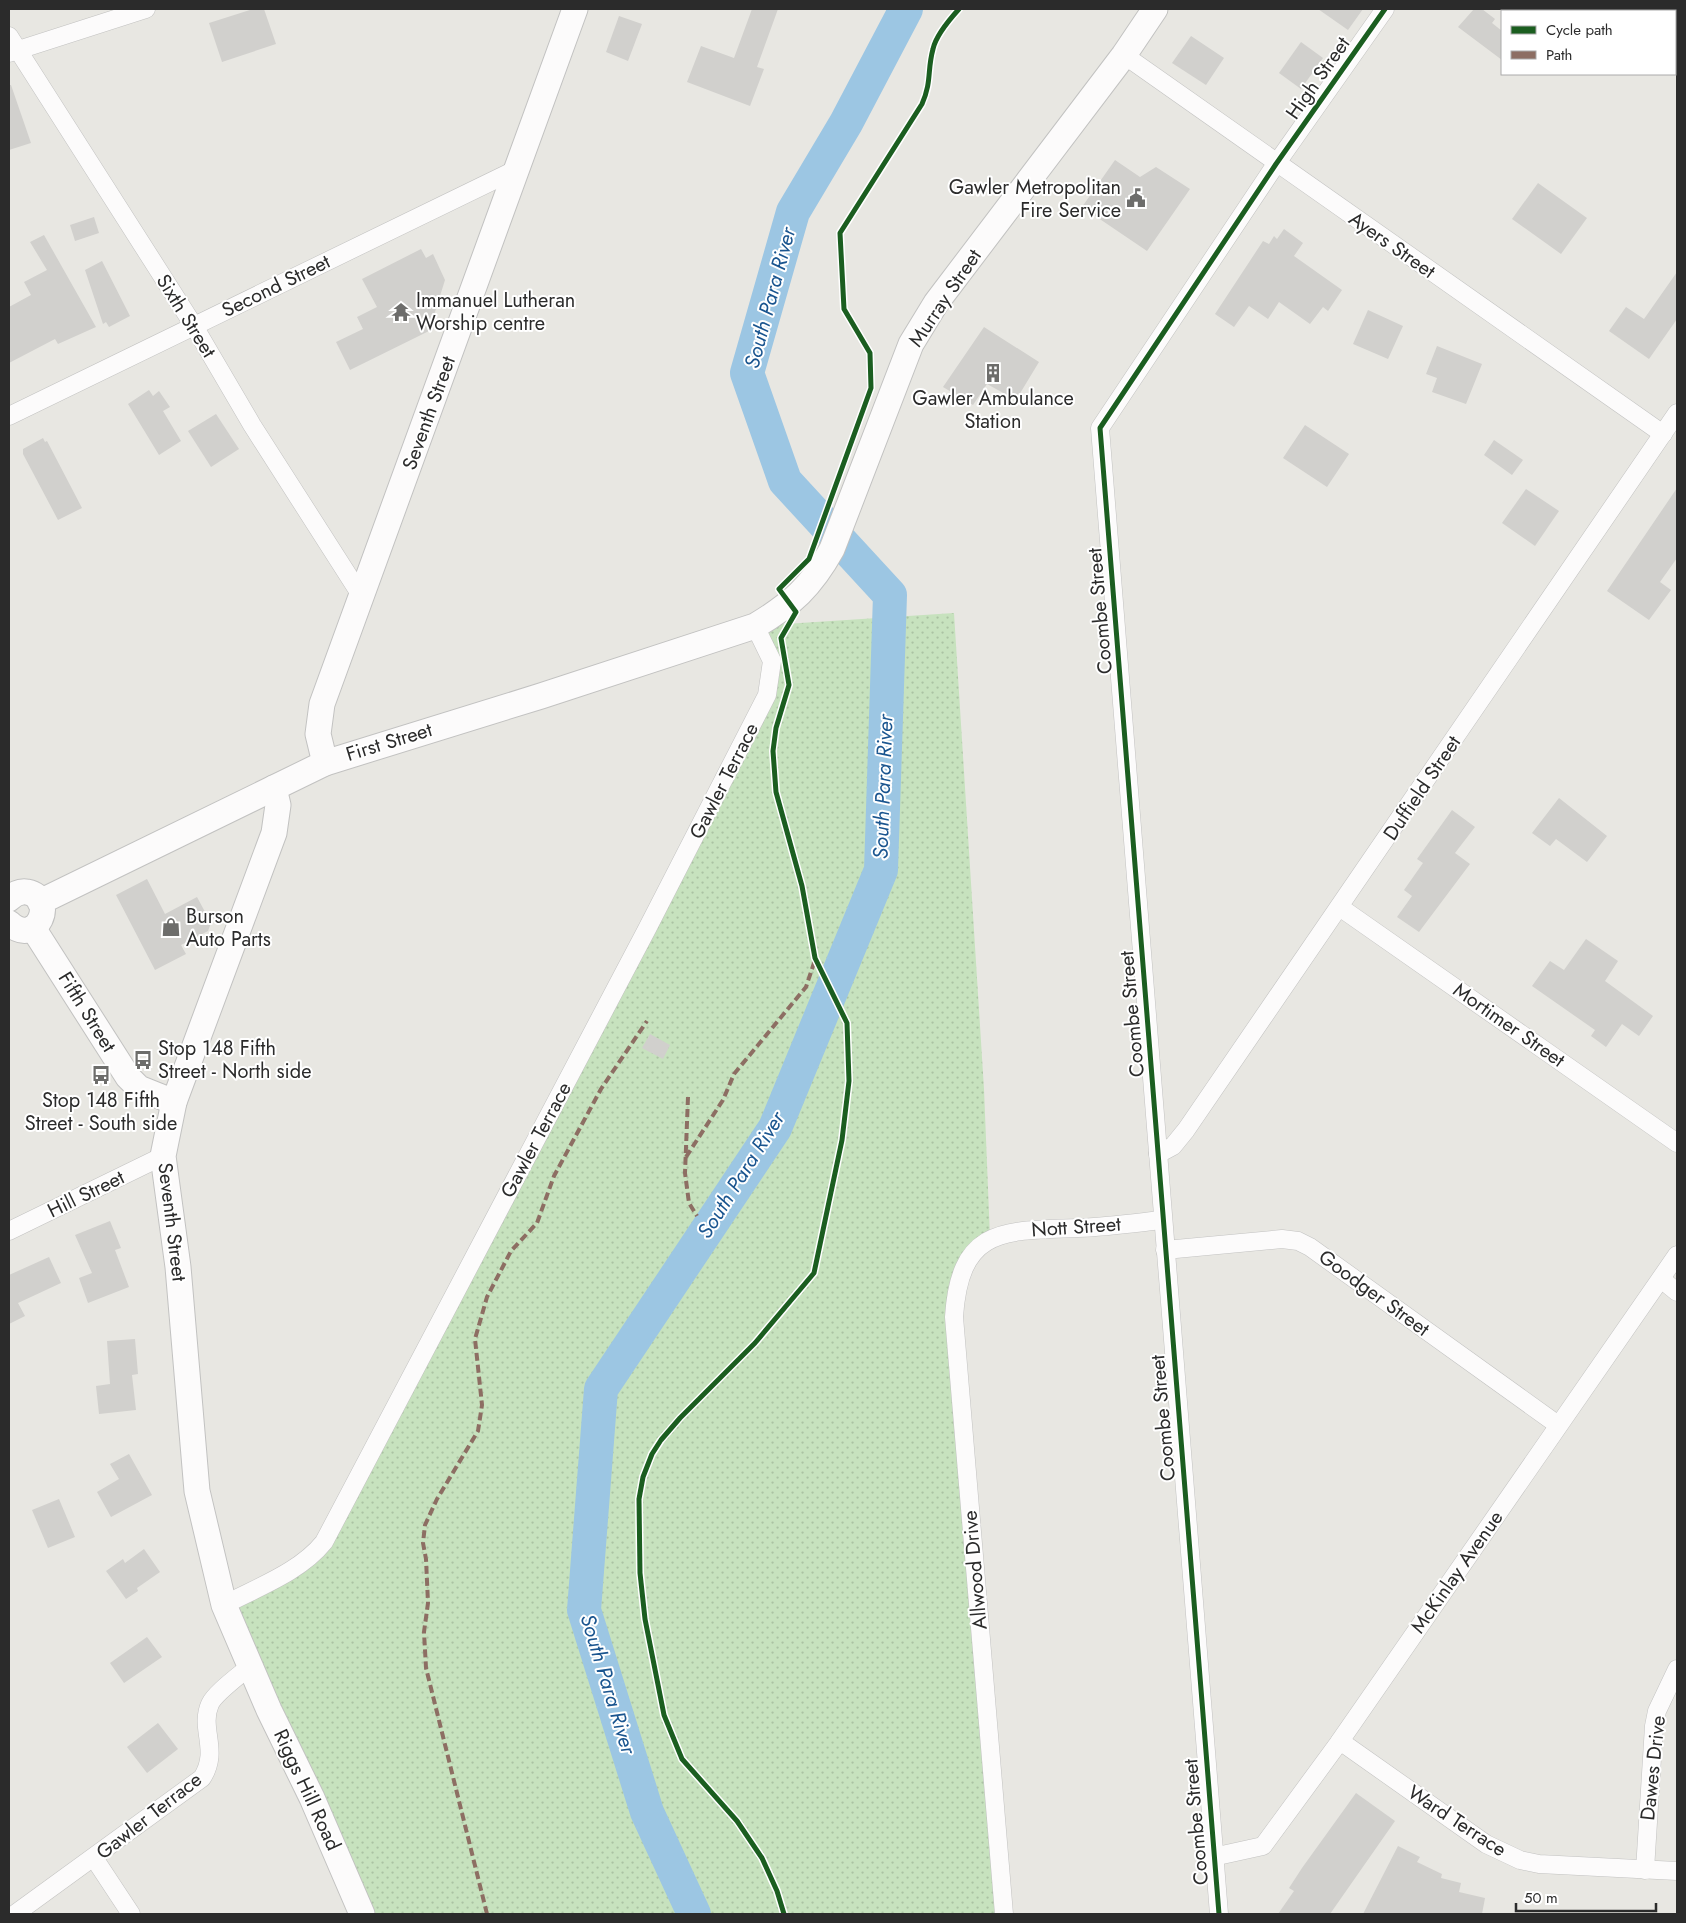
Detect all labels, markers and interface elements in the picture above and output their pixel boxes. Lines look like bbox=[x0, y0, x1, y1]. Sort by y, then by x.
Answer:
legend bbox=[1501, 10, 1676, 75]
text: Cycle path bbox=[1546, 19, 1613, 41]
street label: High Street bbox=[1279, 31, 1357, 125]
text: Path bbox=[1546, 44, 1572, 66]
place label: Gawler Metropolitan Fire Service bbox=[949, 173, 1121, 225]
public building icon: Gawler Metropolitan Fire Service bbox=[1125, 187, 1147, 209]
street label: Ayers Street bbox=[1343, 205, 1441, 286]
water label: South Para River bbox=[737, 223, 803, 372]
street label: Murray Street bbox=[902, 243, 989, 353]
street label: Second Street bbox=[217, 247, 335, 325]
street label: Sixth Street bbox=[149, 269, 223, 364]
place label: Immanuel Lutheran Worship centre bbox=[416, 286, 575, 338]
temple icon: Immanuel Lutheran Worship centre bbox=[390, 301, 412, 323]
street label: Seventh Street bbox=[395, 352, 463, 474]
building icon: Gawler Ambulance Station bbox=[982, 362, 1004, 384]
place label: Gawler Ambulance Station bbox=[912, 384, 1074, 436]
street label: Coombe Street bbox=[1080, 546, 1120, 675]
water label: South Para River bbox=[865, 713, 901, 860]
street label: First Street bbox=[342, 715, 436, 769]
street label: Gawler Terrace bbox=[682, 718, 766, 844]
street label: Duffield Street bbox=[1376, 730, 1468, 846]
place label: Burson Auto Parts bbox=[186, 902, 271, 954]
shop icon: Burson Auto Parts bbox=[160, 916, 182, 938]
street label: Coombe Street bbox=[1112, 949, 1152, 1078]
street label: Fifth Street bbox=[51, 966, 123, 1058]
street label: Mortimer Street bbox=[1447, 976, 1571, 1074]
place label: Stop 148 Fifth Street - North side bbox=[158, 1034, 311, 1086]
bus stop icon: Stop 148 Fifth Street - North side bbox=[132, 1049, 154, 1071]
bus stop icon: Stop 148 Fifth Street - South side bbox=[90, 1064, 112, 1086]
street label: Gawler Terrace bbox=[493, 1077, 579, 1203]
place label: Stop 148 Fifth Street - South side bbox=[25, 1086, 177, 1138]
water label: South Para River bbox=[690, 1105, 793, 1244]
street label: Seventh Street bbox=[150, 1161, 194, 1283]
street label: Hill Street bbox=[43, 1163, 130, 1225]
street label: Nott Street bbox=[1030, 1209, 1122, 1245]
street label: Goodger Street bbox=[1312, 1243, 1436, 1343]
street label: Coombe Street bbox=[1143, 1353, 1183, 1482]
street label: McKinlay Avenue bbox=[1404, 1505, 1510, 1639]
street label: Allwood Drive bbox=[955, 1509, 995, 1631]
water label: South Para River bbox=[572, 1610, 644, 1759]
street label: Dawes Drive bbox=[1633, 1714, 1673, 1822]
street label: Riggs Hill Road bbox=[266, 1724, 348, 1856]
street label: Coombe Street bbox=[1176, 1757, 1216, 1886]
street label: Gawler Terrace bbox=[90, 1765, 208, 1867]
street label: Ward Terrace bbox=[1402, 1778, 1512, 1864]
scale bar bbox=[1516, 1880, 1656, 1912]
text: 50 m bbox=[1524, 1887, 1558, 1909]

